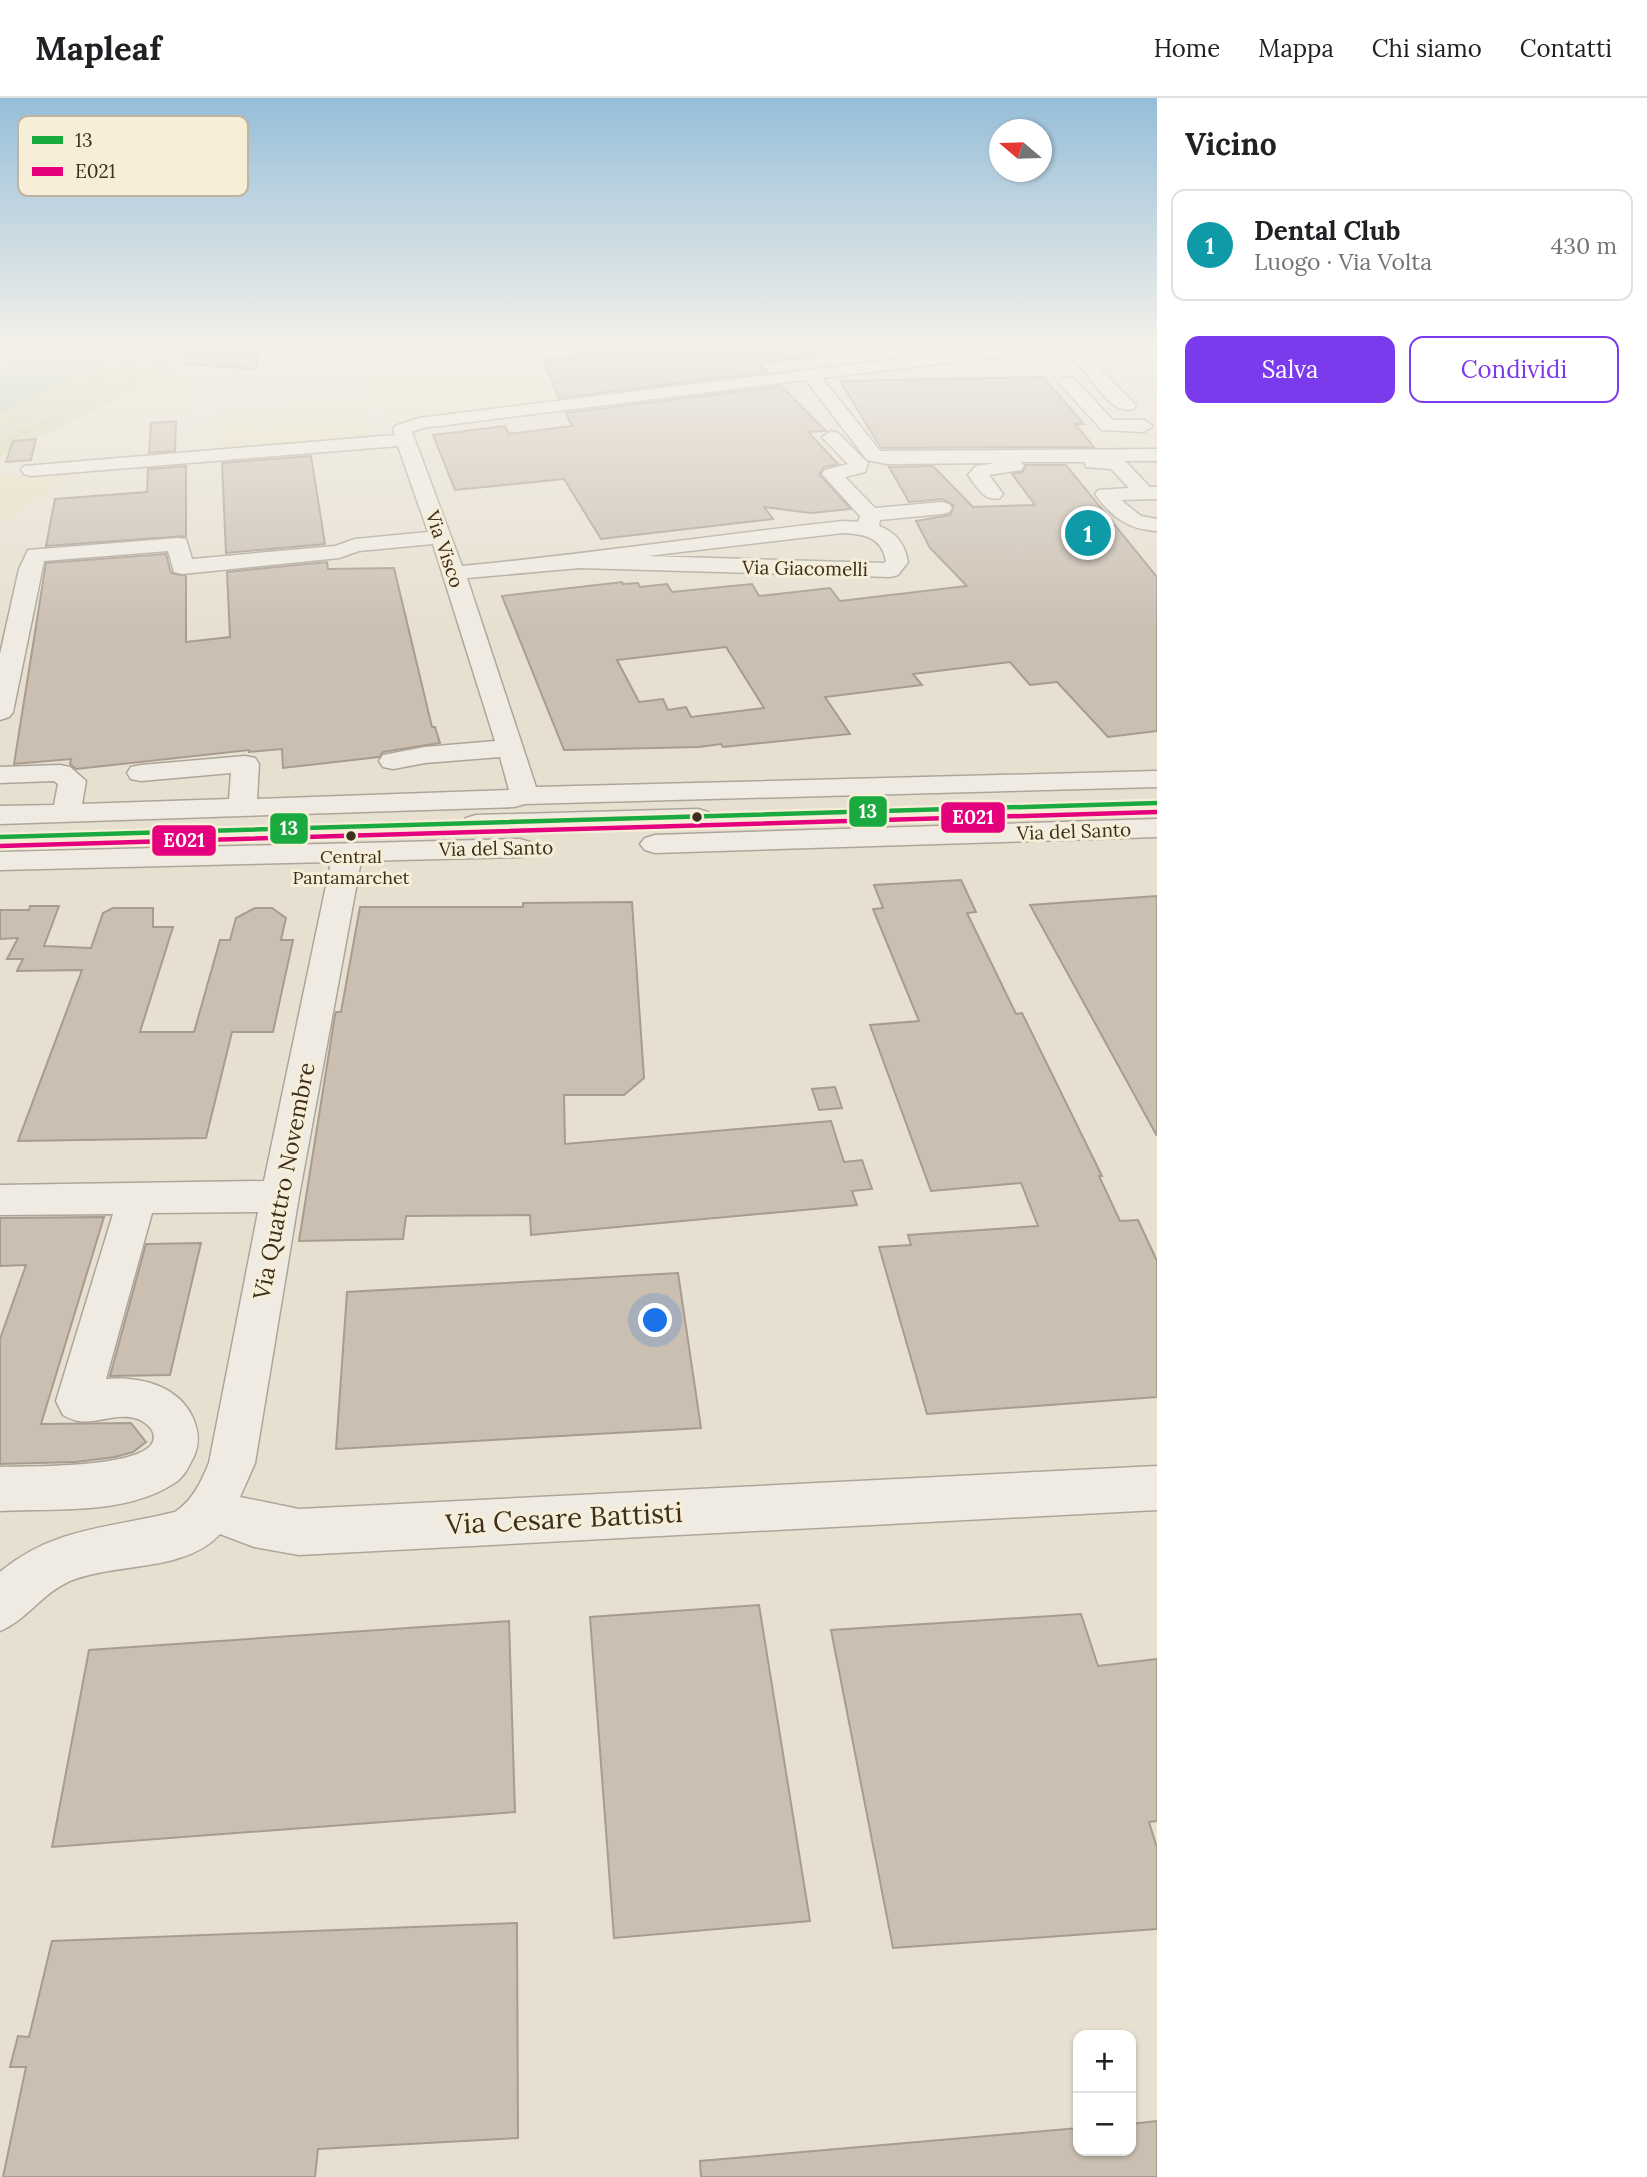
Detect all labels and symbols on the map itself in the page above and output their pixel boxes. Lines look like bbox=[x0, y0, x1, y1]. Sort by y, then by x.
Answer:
legend bbox=[18, 116, 248, 196]
north arrow bbox=[989, 119, 1052, 182]
text: 13 bbox=[75, 128, 93, 152]
text: E021 bbox=[75, 159, 116, 183]
street label: Via Visco bbox=[420, 506, 469, 591]
pin: 1 bbox=[1065, 507, 1111, 559]
street label: Via Giacomelli bbox=[741, 555, 868, 581]
line badge: 13 bbox=[848, 795, 888, 828]
text: 13 bbox=[859, 799, 877, 823]
line badge: E021 bbox=[940, 801, 1006, 834]
text: E021 bbox=[952, 805, 994, 829]
unlabelled marker bbox=[690, 810, 704, 824]
line badge: 13 bbox=[269, 812, 309, 845]
text: 13 bbox=[280, 816, 298, 840]
street label: Via del Santo bbox=[1015, 817, 1132, 845]
line badge: E021 bbox=[151, 824, 217, 857]
text: E021 bbox=[163, 828, 205, 852]
marker: Central Pantamarchet bbox=[344, 829, 358, 843]
street label: Via del Santo bbox=[438, 835, 553, 861]
place label: Central Pantamarchet bbox=[292, 845, 410, 889]
street label: Via Quattro Novembre bbox=[246, 1060, 321, 1303]
your location bbox=[638, 1303, 672, 1337]
street label: Via Cesare Battisti bbox=[444, 1494, 683, 1542]

